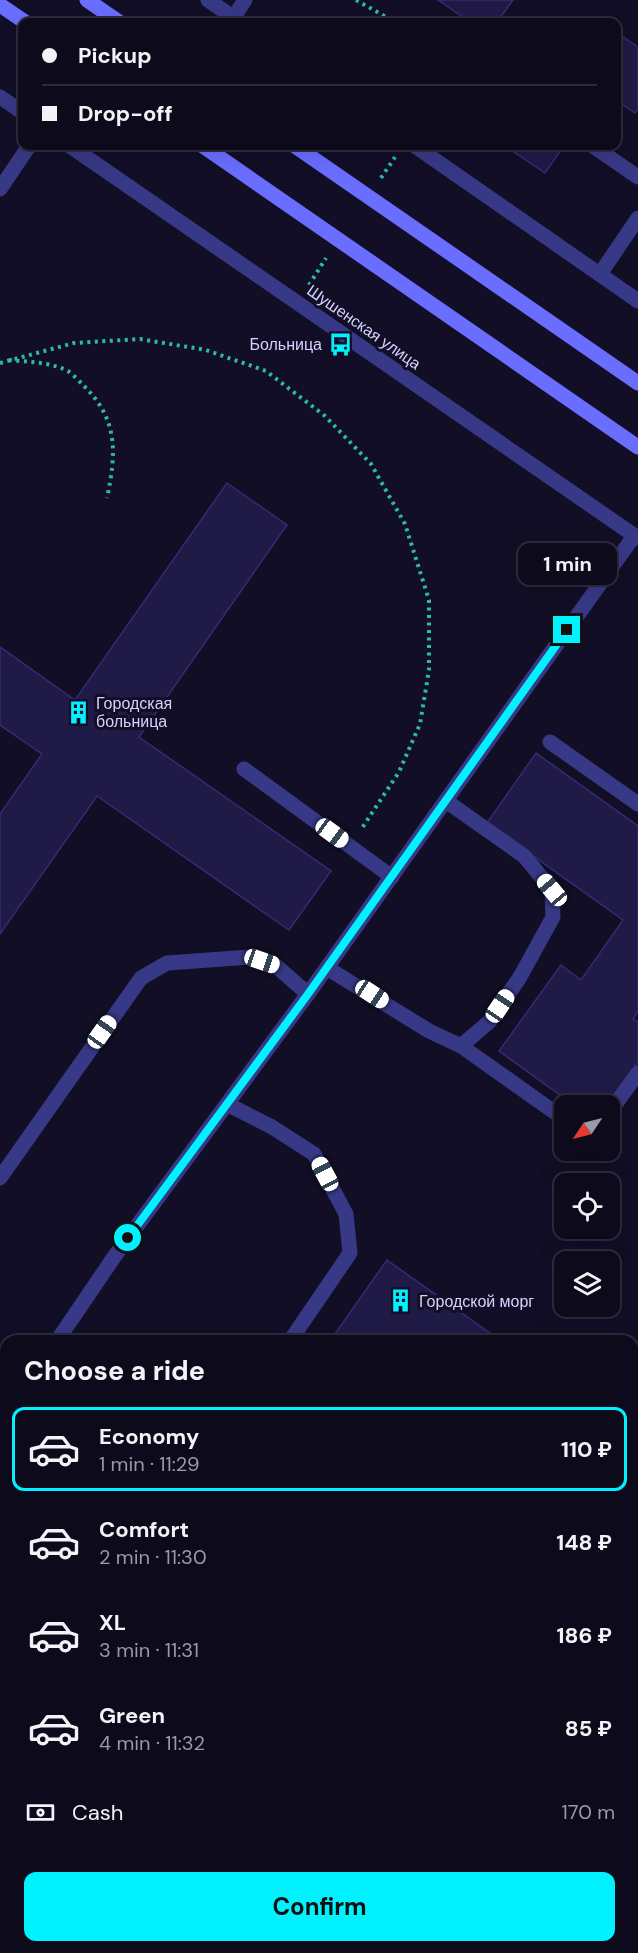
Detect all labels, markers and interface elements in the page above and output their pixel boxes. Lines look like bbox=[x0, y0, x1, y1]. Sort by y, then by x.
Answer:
text: Pickup bbox=[78, 41, 152, 70]
text: Drop-off bbox=[78, 99, 173, 128]
street label: Шушенская улица bbox=[303, 280, 425, 374]
bus stop icon: Больница bbox=[327, 331, 353, 357]
place label: Больница bbox=[249, 334, 322, 355]
callout: 1 min bbox=[518, 543, 616, 585]
text: 1 min bbox=[543, 551, 592, 577]
route end bbox=[553, 616, 580, 643]
place label: Городская больница bbox=[96, 693, 172, 732]
building icon: Городская больница bbox=[65, 699, 91, 725]
car bbox=[312, 815, 352, 851]
car bbox=[534, 870, 570, 910]
car bbox=[242, 947, 282, 975]
car bbox=[352, 977, 392, 1011]
car bbox=[482, 986, 518, 1026]
car bbox=[84, 1012, 120, 1052]
north arrow bbox=[554, 1095, 620, 1161]
map controls bbox=[554, 1095, 620, 1317]
car bbox=[309, 1154, 341, 1194]
button: locate bbox=[554, 1173, 620, 1239]
route start bbox=[114, 1224, 141, 1251]
button: layers bbox=[554, 1251, 620, 1317]
building icon: Городской морг bbox=[388, 1288, 414, 1314]
place label: Городской морг bbox=[419, 1291, 534, 1312]
text: Choose a ride bbox=[24, 1353, 205, 1388]
icon: car bbox=[27, 1422, 81, 1476]
text: Economy bbox=[99, 1422, 199, 1451]
text: 110 ₽ bbox=[561, 1435, 612, 1464]
text: 1 min · 11:29 bbox=[99, 1451, 200, 1477]
icon: car bbox=[27, 1515, 81, 1569]
text: Comfort bbox=[99, 1515, 189, 1544]
text: 148 ₽ bbox=[556, 1528, 612, 1557]
text: 2 min · 11:30 bbox=[99, 1544, 207, 1570]
icon: car bbox=[27, 1608, 81, 1662]
text: XL bbox=[99, 1608, 126, 1637]
text: 186 ₽ bbox=[557, 1621, 612, 1650]
text: 3 min · 11:31 bbox=[99, 1637, 199, 1663]
icon: car bbox=[27, 1701, 81, 1755]
text: Green bbox=[99, 1701, 165, 1730]
text: 85 ₽ bbox=[565, 1714, 612, 1743]
text: 4 min · 11:32 bbox=[99, 1730, 205, 1756]
icon: cash bbox=[24, 1796, 57, 1829]
text: Cash bbox=[72, 1798, 123, 1827]
text: 170 m bbox=[562, 1799, 615, 1825]
button: Confirm bbox=[24, 1872, 615, 1941]

